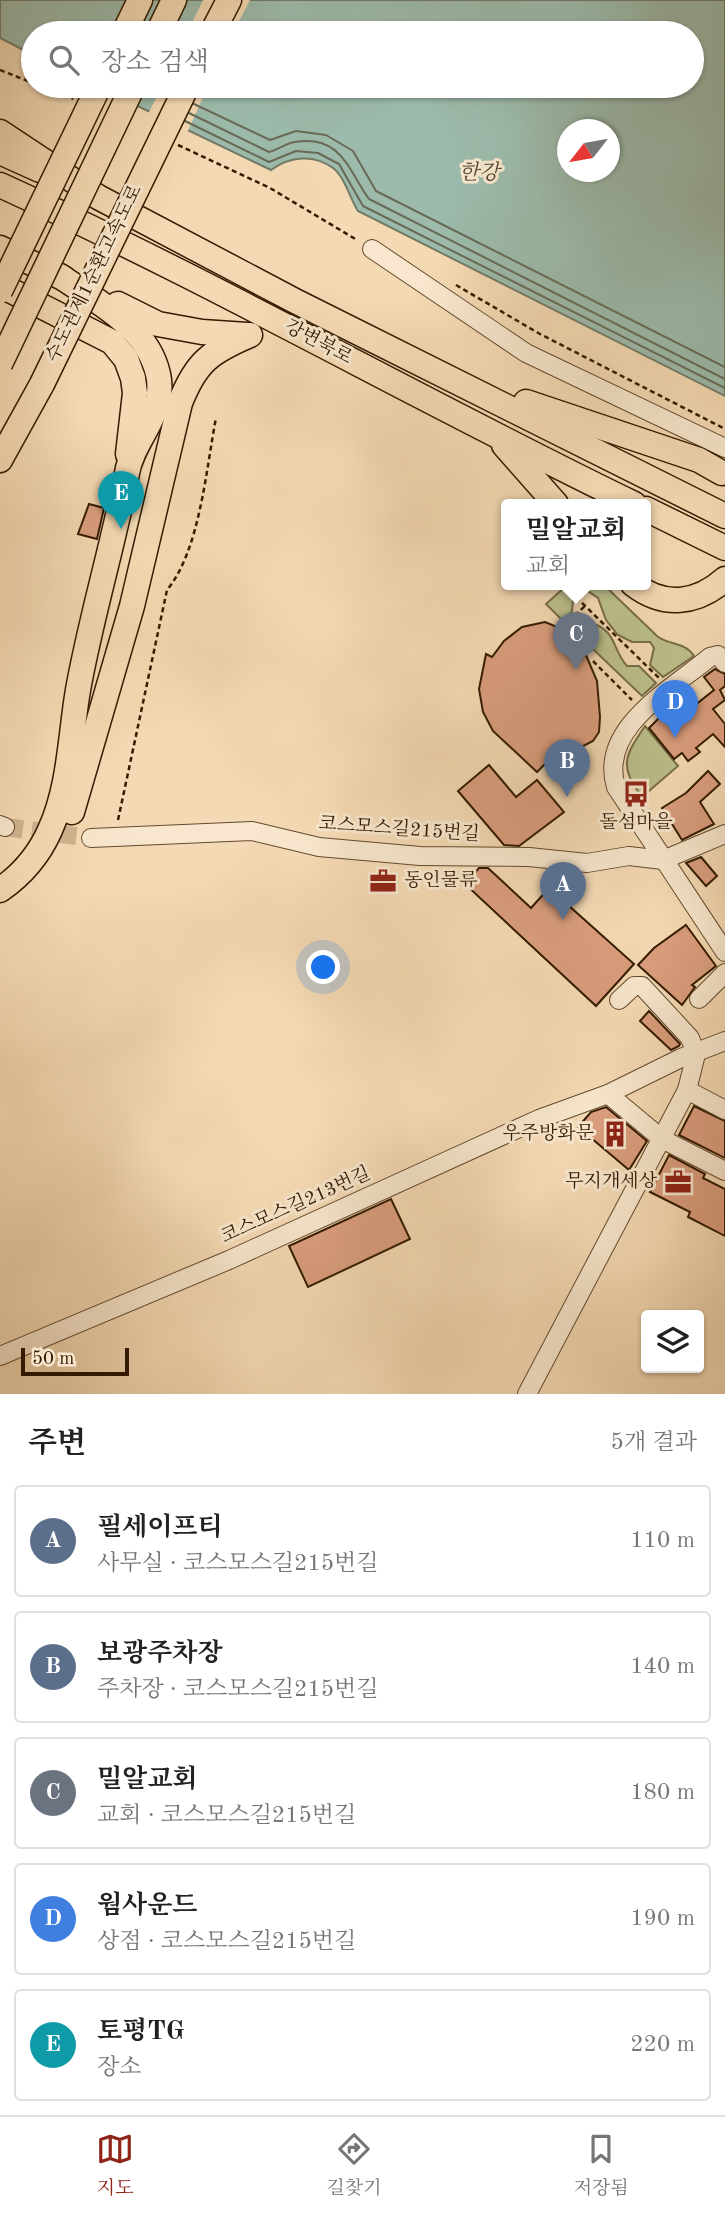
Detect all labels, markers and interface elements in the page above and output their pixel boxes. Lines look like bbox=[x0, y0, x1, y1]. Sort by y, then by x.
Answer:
search box bbox=[21, 21, 704, 98]
icon: search bbox=[45, 41, 83, 79]
text: 장소 검색 bbox=[101, 50, 209, 76]
north arrow bbox=[557, 119, 620, 182]
water label: 한강 bbox=[459, 161, 502, 184]
street label: 수도권제1순환고속도로 bbox=[41, 181, 146, 366]
street label: 강변북로 bbox=[281, 315, 356, 369]
pin: E bbox=[98, 471, 144, 529]
popup bbox=[501, 499, 651, 590]
text: 밀알교회 bbox=[526, 518, 626, 544]
text: 교회 bbox=[526, 555, 570, 578]
pin: C bbox=[553, 612, 599, 670]
pin: D bbox=[652, 680, 698, 738]
pin: B bbox=[544, 739, 590, 797]
bus stop icon: 돌섬마을 bbox=[621, 779, 651, 809]
place label: 돌섬마을 bbox=[599, 812, 673, 833]
street label: 코스모스길215번길 bbox=[318, 813, 480, 845]
pin: A bbox=[540, 862, 586, 920]
office icon: 동인물류 bbox=[368, 866, 398, 896]
place label: 동인물류 bbox=[404, 870, 478, 891]
your location bbox=[306, 950, 340, 984]
building icon: 우주방화문 bbox=[600, 1119, 630, 1149]
place label: 우주방화문 bbox=[502, 1123, 594, 1144]
street label: 코스모스길213번길 bbox=[218, 1163, 374, 1248]
office icon: 무지개세상 bbox=[663, 1167, 693, 1197]
place label: 무지개세상 bbox=[565, 1171, 658, 1192]
map controls bbox=[641, 1310, 704, 1373]
button: layers bbox=[641, 1310, 704, 1373]
scale bar bbox=[21, 1345, 130, 1377]
text: 50 m bbox=[32, 1350, 74, 1369]
text: 주변 bbox=[28, 1429, 86, 1459]
text: 5개 결과 bbox=[611, 1431, 697, 1454]
text: 필세이프티 bbox=[97, 1515, 223, 1541]
text: A bbox=[44, 1529, 62, 1552]
text: 110 m bbox=[630, 1529, 695, 1552]
text: 사무실 · 코스모스길215번길 bbox=[97, 1552, 379, 1575]
text: 보광주차장 bbox=[97, 1641, 223, 1667]
text: B bbox=[45, 1655, 61, 1678]
text: 140 m bbox=[630, 1655, 695, 1678]
text: 주차장 · 코스모스길215번길 bbox=[97, 1678, 379, 1701]
text: 밀알교회 bbox=[97, 1767, 197, 1793]
text: C bbox=[45, 1781, 61, 1804]
text: 180 m bbox=[630, 1781, 695, 1804]
text: 교회 · 코스모스길215번길 bbox=[97, 1804, 356, 1827]
text: 웜사운드 bbox=[97, 1893, 197, 1919]
text: D bbox=[44, 1907, 62, 1930]
text: 190 m bbox=[630, 1907, 695, 1930]
text: 상점 · 코스모스길215번길 bbox=[97, 1930, 356, 1953]
text: 토평TG bbox=[97, 2019, 185, 2045]
text: E bbox=[45, 2033, 61, 2056]
text: 220 m bbox=[630, 2033, 695, 2056]
text: 장소 bbox=[97, 2056, 141, 2079]
tab: 지도 bbox=[96, 2130, 134, 2201]
tab: 길찾기 bbox=[326, 2130, 381, 2201]
tab: 저장됨 bbox=[574, 2130, 629, 2201]

